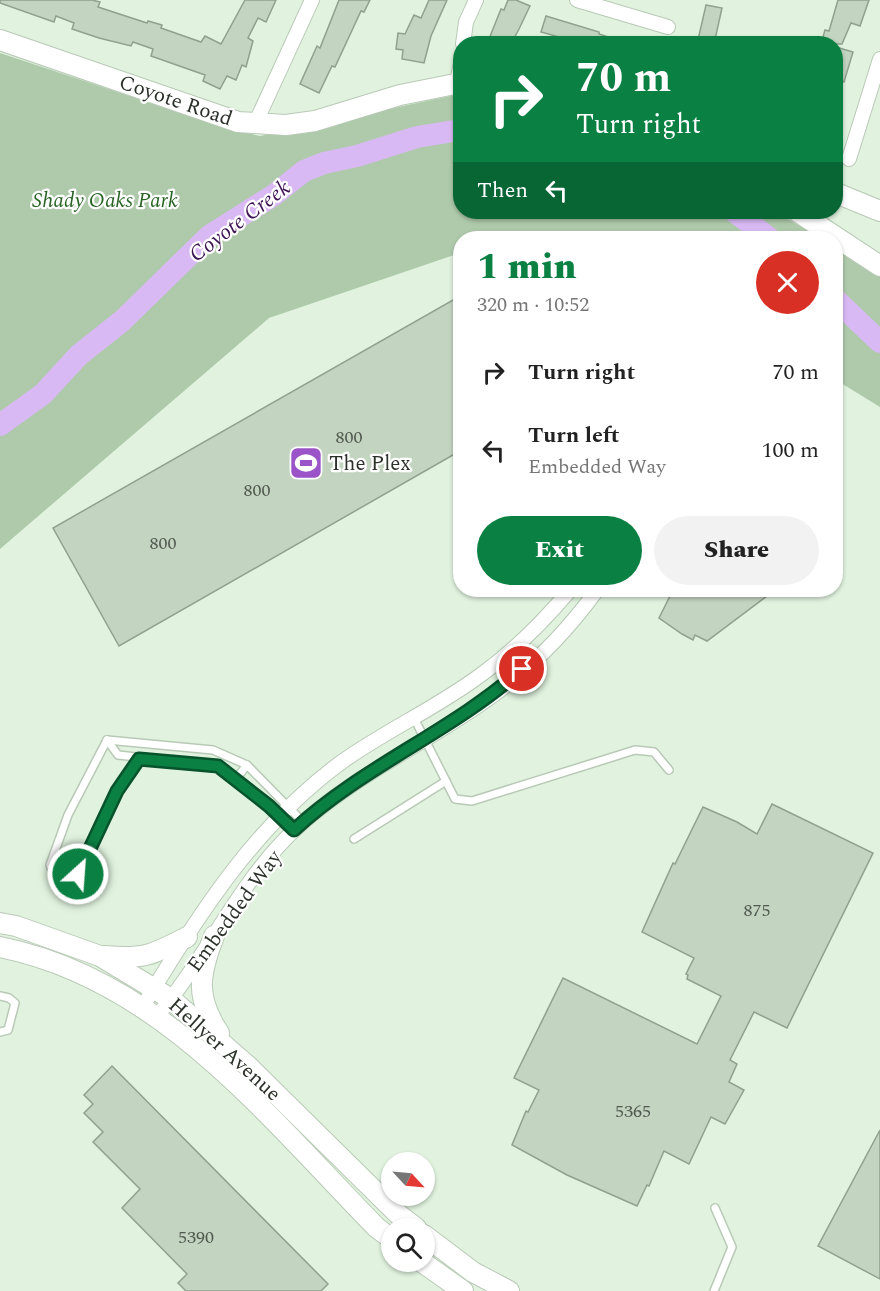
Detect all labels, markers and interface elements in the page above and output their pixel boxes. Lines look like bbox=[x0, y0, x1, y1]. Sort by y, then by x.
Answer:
text: 70 m bbox=[576, 47, 671, 110]
icon: right bbox=[477, 60, 555, 138]
street label: Coyote Road bbox=[115, 67, 237, 135]
text: Turn right bbox=[576, 104, 701, 146]
water label: Coyote Creek bbox=[182, 172, 298, 270]
text: Then bbox=[477, 174, 528, 207]
icon: left bbox=[540, 174, 573, 207]
park label: Shady Oaks Park bbox=[32, 185, 178, 217]
text: 1 min bbox=[477, 240, 577, 295]
button: close bbox=[756, 251, 819, 314]
text: 320 m · 10:52 bbox=[477, 290, 589, 320]
icon: right bbox=[477, 356, 510, 389]
text: Turn right bbox=[528, 356, 635, 389]
text: 70 m bbox=[773, 356, 819, 389]
text: Turn left bbox=[528, 419, 620, 452]
house number: 800 bbox=[336, 424, 363, 451]
icon: left bbox=[477, 434, 510, 467]
text: 100 m bbox=[762, 434, 819, 467]
sports icon: The Plex bbox=[288, 445, 324, 481]
place label: The Plex bbox=[329, 448, 411, 480]
text: Embedded Way bbox=[528, 452, 666, 482]
house number: 800 bbox=[244, 477, 271, 504]
button: Exit bbox=[477, 516, 642, 585]
button: Share bbox=[654, 516, 819, 585]
house number: 800 bbox=[150, 530, 177, 557]
pin bbox=[496, 643, 547, 694]
icon: arrive bbox=[505, 652, 538, 685]
position arrow bbox=[46, 842, 110, 906]
street label: Embedded Way bbox=[179, 843, 291, 980]
house number: 875 bbox=[744, 897, 771, 924]
street label: Hellyer Avenue bbox=[161, 990, 288, 1109]
house number: 5365 bbox=[615, 1098, 651, 1125]
north arrow bbox=[381, 1152, 435, 1206]
map controls bbox=[381, 1152, 435, 1272]
button: search bbox=[381, 1218, 435, 1272]
house number: 5390 bbox=[178, 1224, 214, 1251]

